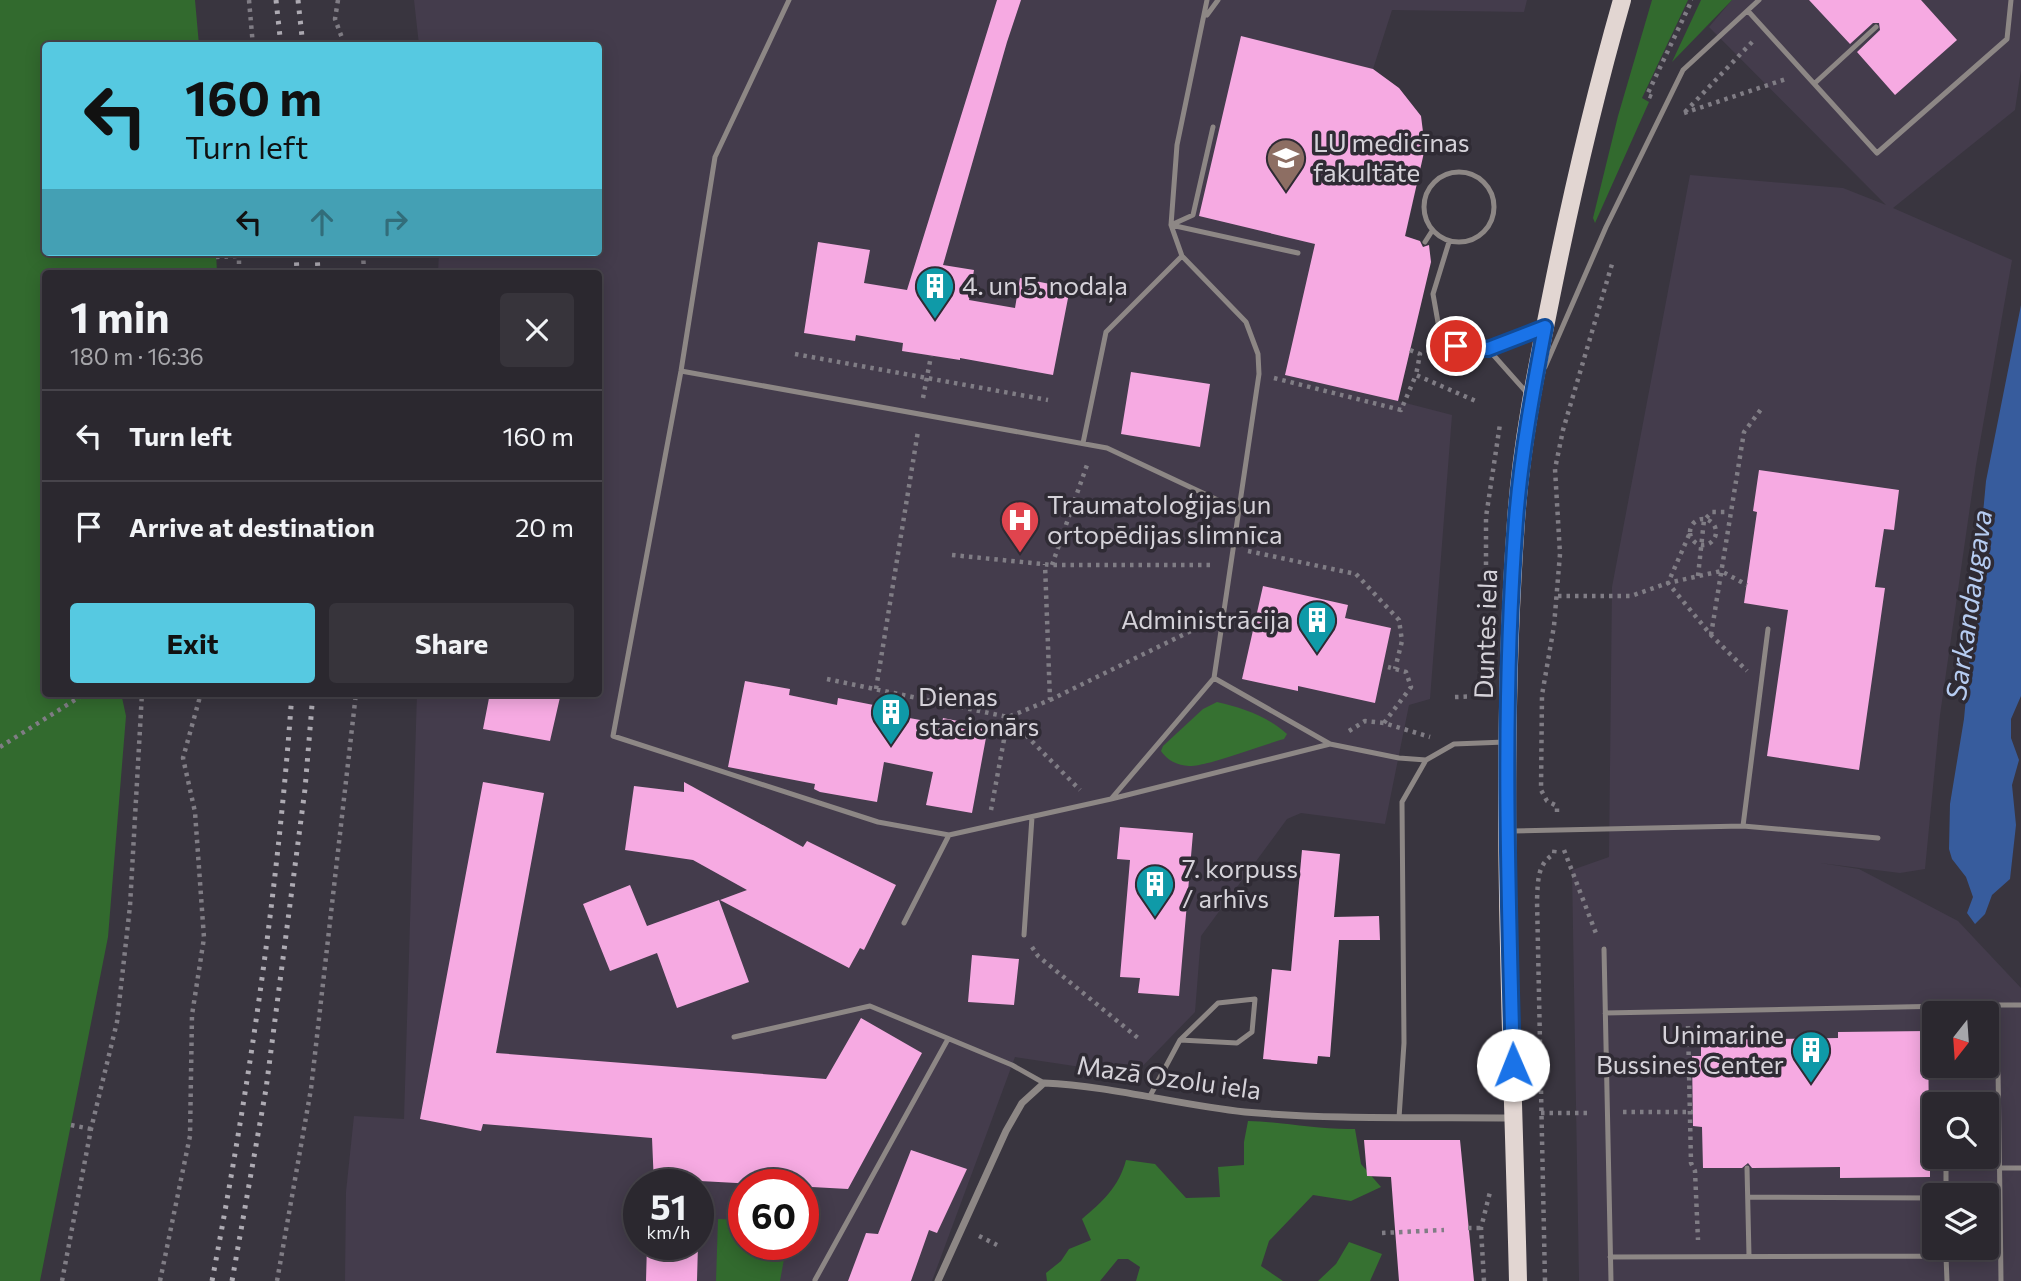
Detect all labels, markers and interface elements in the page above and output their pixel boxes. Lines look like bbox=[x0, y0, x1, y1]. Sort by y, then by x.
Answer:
text: 160 m bbox=[185, 66, 322, 126]
icon: left bbox=[70, 70, 161, 161]
text: Turn left bbox=[185, 126, 309, 166]
place label: LU medicīnas fakultāte bbox=[1313, 126, 1470, 187]
school or university icon: LU medicīnas fakultāte bbox=[1265, 137, 1307, 192]
icon: left bbox=[230, 203, 268, 241]
icon: ahead bbox=[303, 203, 341, 241]
icon: right bbox=[376, 203, 414, 241]
building icon: 4. un 5. nodaļa bbox=[914, 265, 956, 320]
place label: 4. un 5. nodaļa bbox=[962, 269, 1128, 303]
text: 1 min bbox=[70, 290, 170, 342]
button: close bbox=[500, 293, 574, 367]
pin bbox=[1426, 316, 1486, 376]
icon: arrive bbox=[1437, 327, 1475, 365]
text: 180 m · 16:36 bbox=[70, 342, 204, 370]
icon: left bbox=[70, 417, 108, 455]
text: Turn left bbox=[129, 420, 232, 451]
text: 160 m bbox=[502, 420, 574, 451]
place label: Traumatoloģijas un ortopēdijas slimnīca bbox=[1047, 488, 1283, 549]
hospital icon: Traumatoloģijas un ortopēdijas slimnīca bbox=[999, 499, 1041, 554]
water label: Sarkandaugava bbox=[1938, 507, 1998, 702]
icon: arrive bbox=[70, 508, 108, 546]
text: Arrive at destination bbox=[129, 511, 375, 542]
text: 20 m bbox=[515, 511, 574, 542]
street label: Duntes iela bbox=[1467, 568, 1502, 700]
building icon: Administrācija bbox=[1296, 599, 1338, 654]
button: Exit bbox=[70, 603, 315, 683]
button: Share bbox=[329, 603, 574, 683]
place label: Administrācija bbox=[1121, 603, 1290, 634]
place label: Dienas stacionārs bbox=[918, 680, 1039, 741]
building icon: Dienas stacionārs bbox=[870, 691, 912, 746]
place label: 7. korpuss / arhīvs bbox=[1182, 852, 1298, 913]
building icon: 7. korpuss / arhīvs bbox=[1134, 863, 1176, 918]
north arrow bbox=[1922, 1001, 1998, 1078]
map controls bbox=[1922, 1001, 1999, 1260]
place label: Unimarine Bussines Center bbox=[1596, 1018, 1784, 1079]
position arrow bbox=[1476, 1028, 1550, 1102]
building icon: Unimarine Bussines Center bbox=[1790, 1029, 1832, 1084]
street label: Mazā Ozolu iela bbox=[1075, 1048, 1263, 1105]
button: search bbox=[1922, 1092, 1999, 1169]
speed limit sign: 60 bbox=[728, 1169, 819, 1260]
button: layers bbox=[1922, 1183, 1999, 1260]
text: 51 bbox=[650, 1184, 687, 1227]
text: km/h bbox=[647, 1221, 690, 1243]

